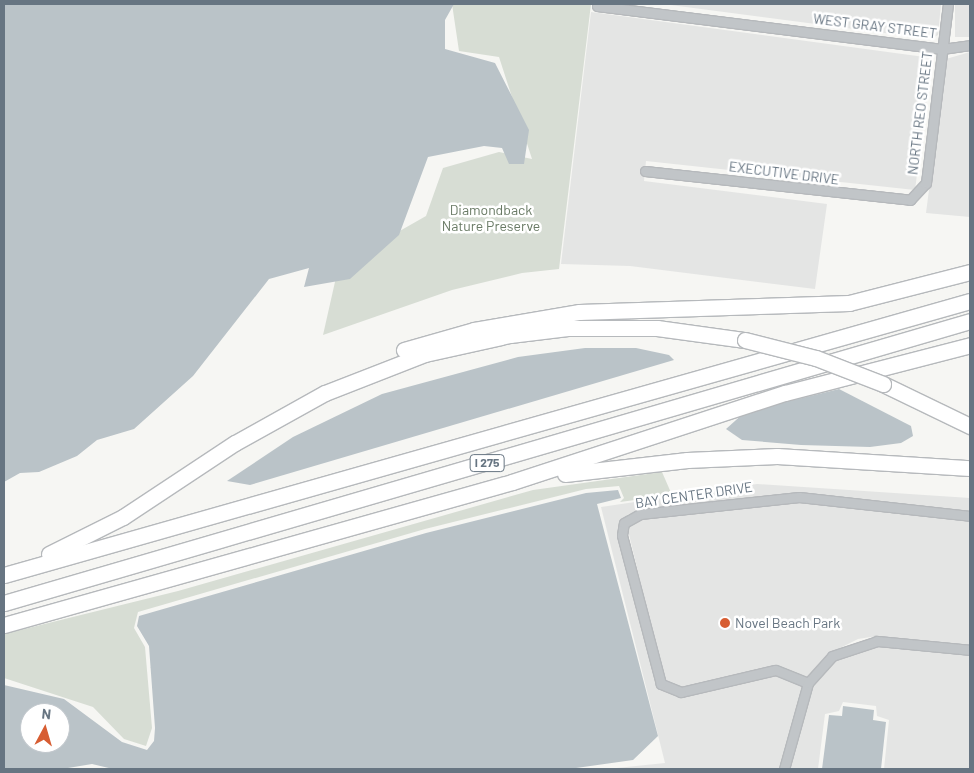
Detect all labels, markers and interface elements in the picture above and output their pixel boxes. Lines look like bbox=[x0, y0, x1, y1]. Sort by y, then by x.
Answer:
street label: WEST GRAY STREET bbox=[812, 10, 938, 42]
street label: NORTH REO STREET bbox=[904, 50, 936, 176]
street label: EXECUTIVE DRIVE bbox=[728, 158, 840, 188]
park label: Diamondback Nature Preserve bbox=[442, 202, 540, 234]
road number: I 275 bbox=[470, 453, 504, 472]
street label: BAY CENTER DRIVE bbox=[634, 478, 754, 512]
place label: Novel Beach Park bbox=[735, 615, 840, 631]
marker: Novel Beach Park bbox=[719, 617, 731, 629]
north arrow bbox=[20, 703, 70, 753]
text: N bbox=[41, 705, 52, 723]

